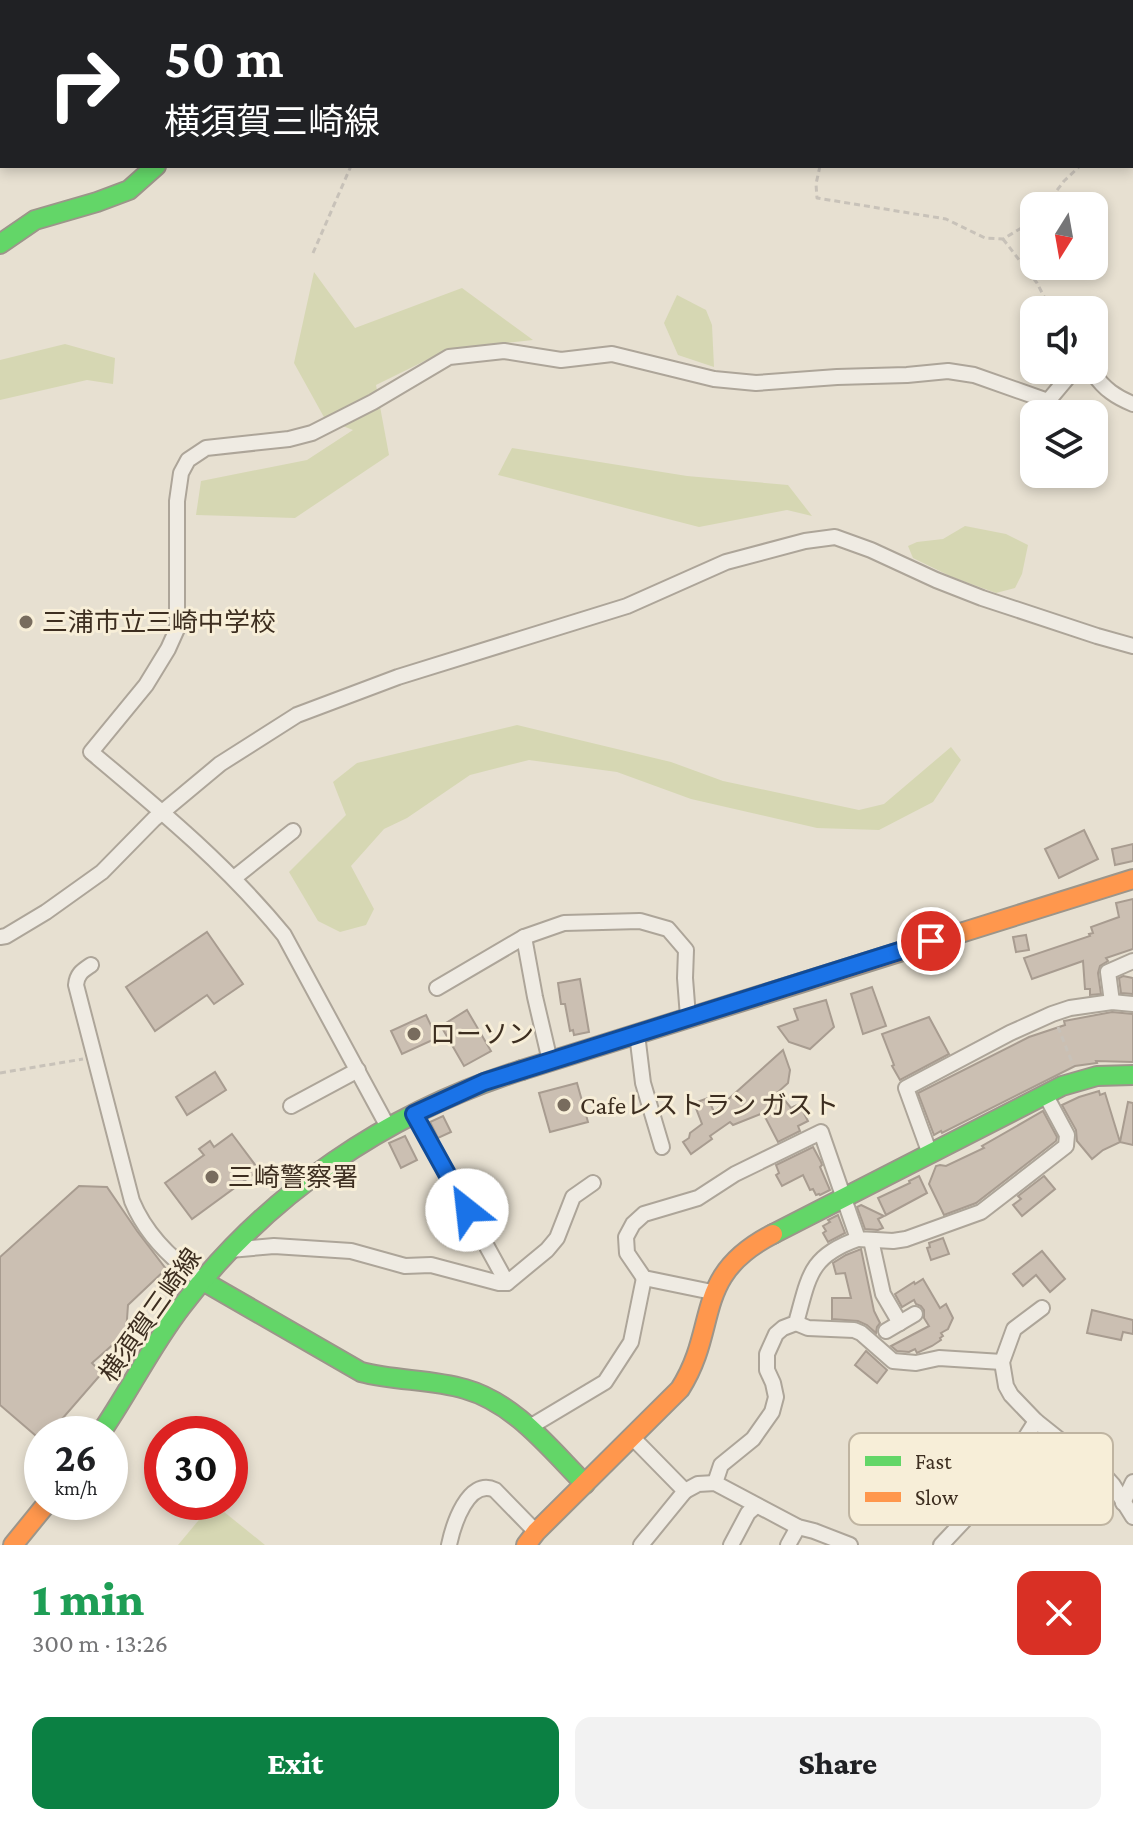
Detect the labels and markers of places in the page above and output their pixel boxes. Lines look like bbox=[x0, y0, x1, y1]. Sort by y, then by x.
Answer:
place label: 三浦市立三崎中学校 bbox=[42, 608, 276, 637]
marker: 三浦市立三崎中学校 bbox=[17, 613, 35, 631]
pin bbox=[897, 907, 965, 975]
place label: ローソン bbox=[430, 1020, 534, 1049]
marker: ローソン bbox=[405, 1025, 423, 1043]
place label: Cafeレストラン ガスト bbox=[580, 1091, 839, 1120]
marker: Cafeレストラン ガスト bbox=[555, 1096, 573, 1114]
place label: 三崎警察署 bbox=[228, 1163, 358, 1192]
marker: 三崎警察署 bbox=[203, 1168, 221, 1186]

